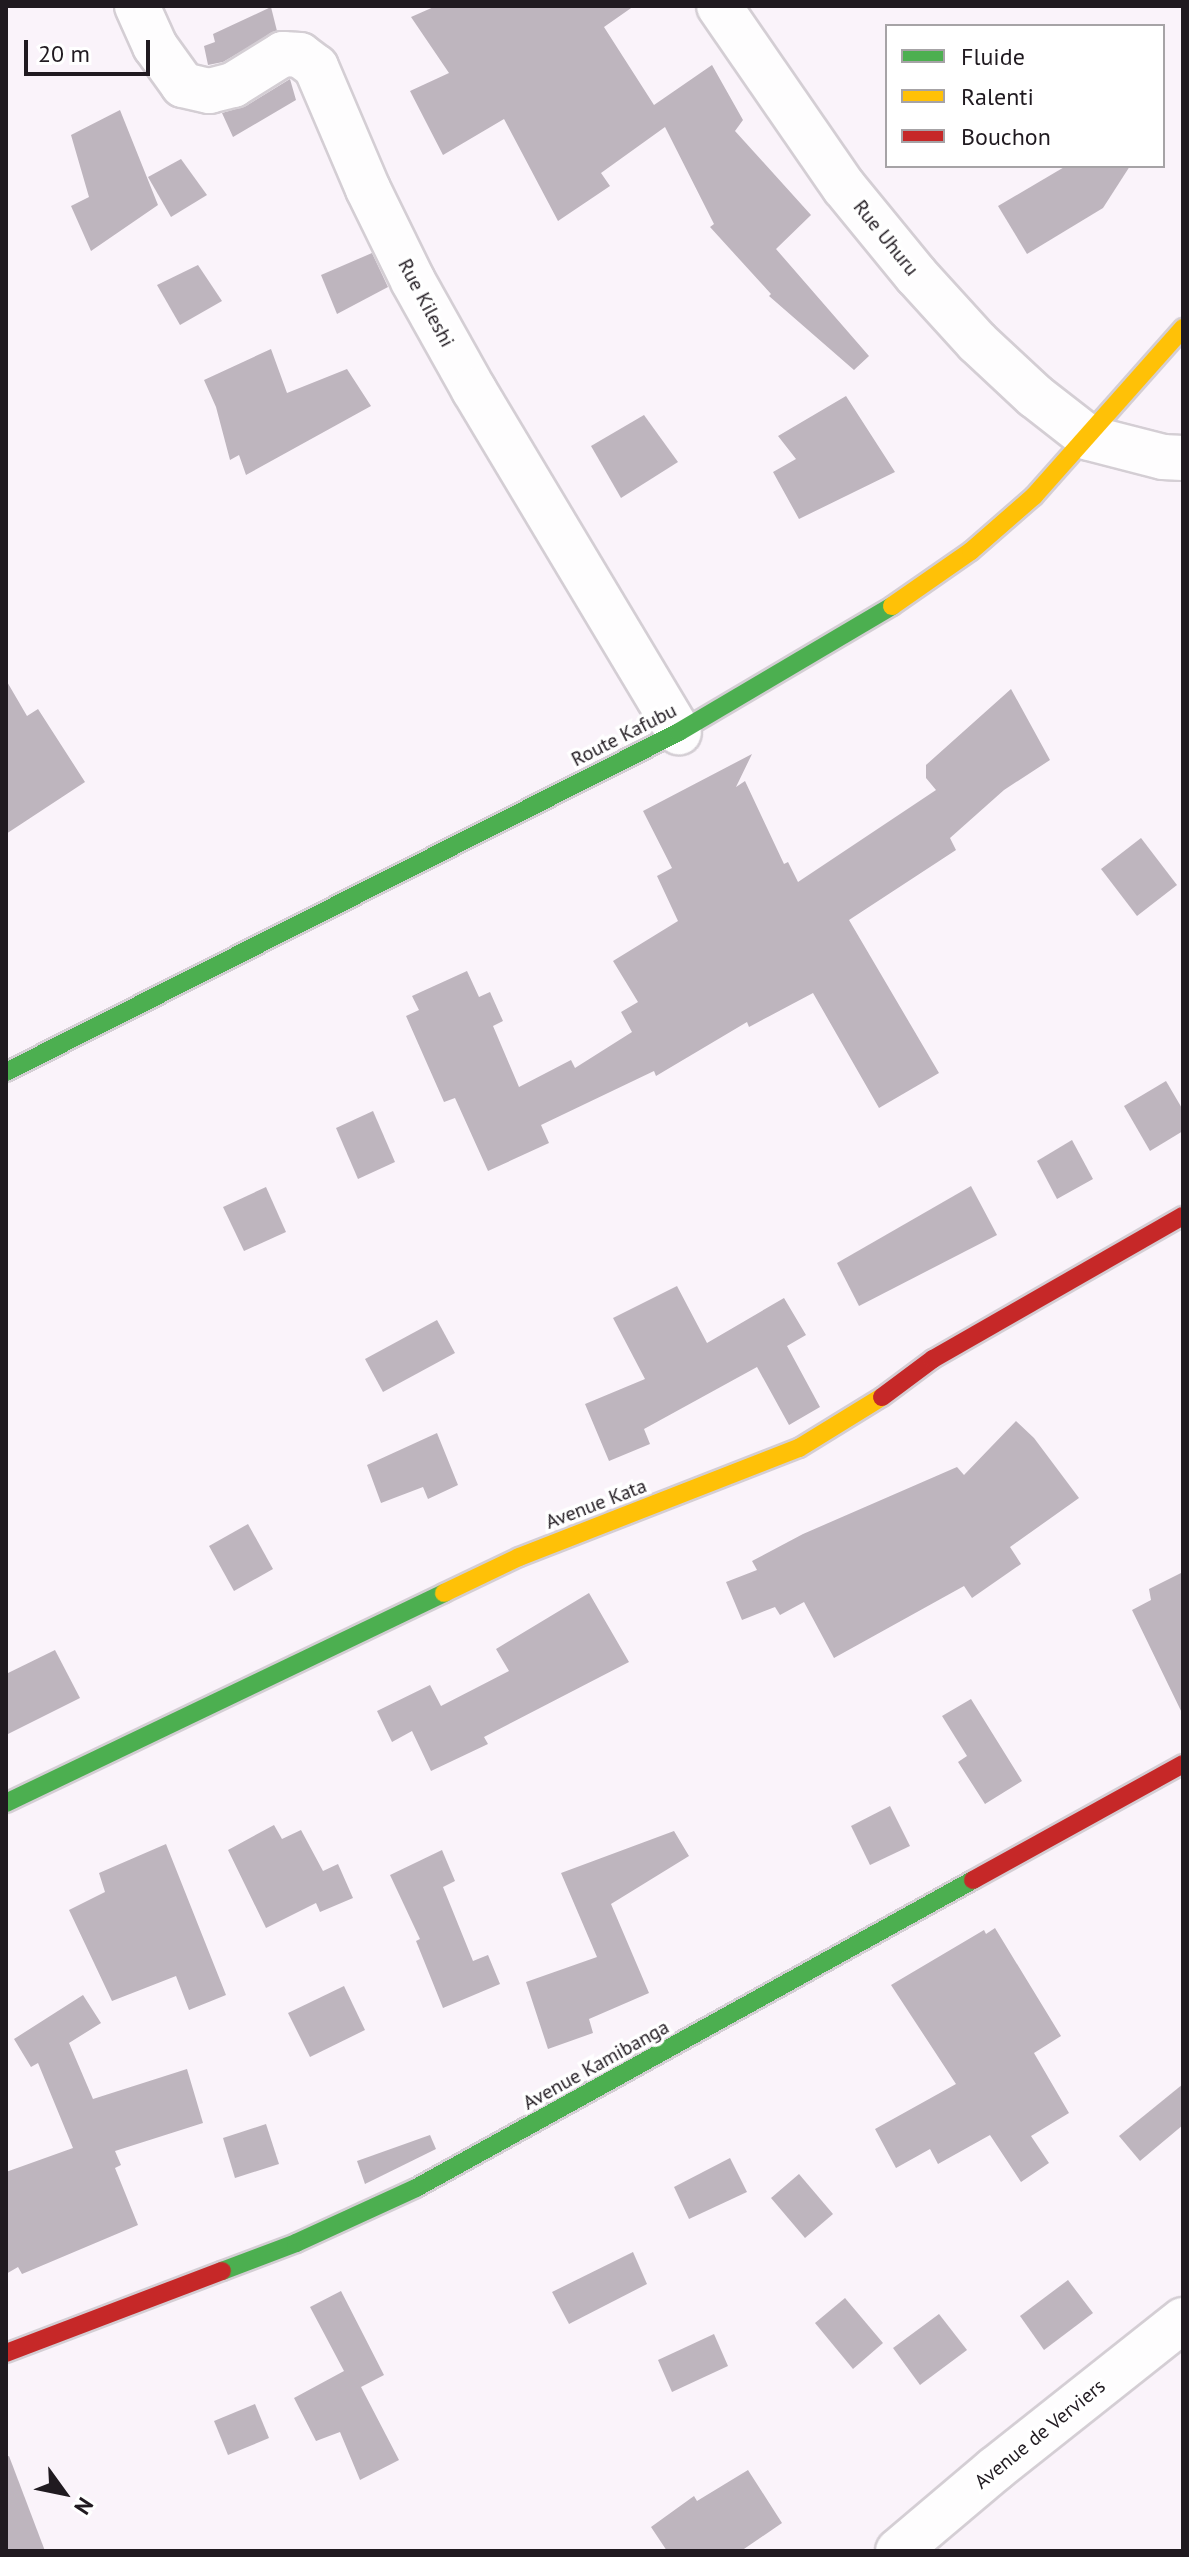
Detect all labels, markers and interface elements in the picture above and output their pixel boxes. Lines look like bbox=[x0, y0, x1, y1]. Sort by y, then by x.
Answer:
scale bar bbox=[28, 24, 154, 74]
legend bbox=[885, 24, 1165, 168]
text: 20 m bbox=[38, 38, 90, 69]
text: Fluide bbox=[961, 41, 1025, 72]
text: Ralenti bbox=[961, 81, 1034, 112]
text: Bouchon bbox=[961, 121, 1051, 152]
street label: Rue Uhuru bbox=[848, 195, 924, 281]
street label: Rue Kileshi bbox=[393, 255, 459, 351]
street label: Route Kafubu bbox=[567, 698, 681, 772]
street label: Avenue Kata bbox=[542, 1474, 650, 1534]
street label: Avenue Kamibanga bbox=[519, 2015, 673, 2115]
street label: Avenue de Verviers bbox=[970, 2374, 1110, 2494]
north arrow bbox=[24, 2453, 104, 2533]
text: N bbox=[68, 2492, 100, 2520]

